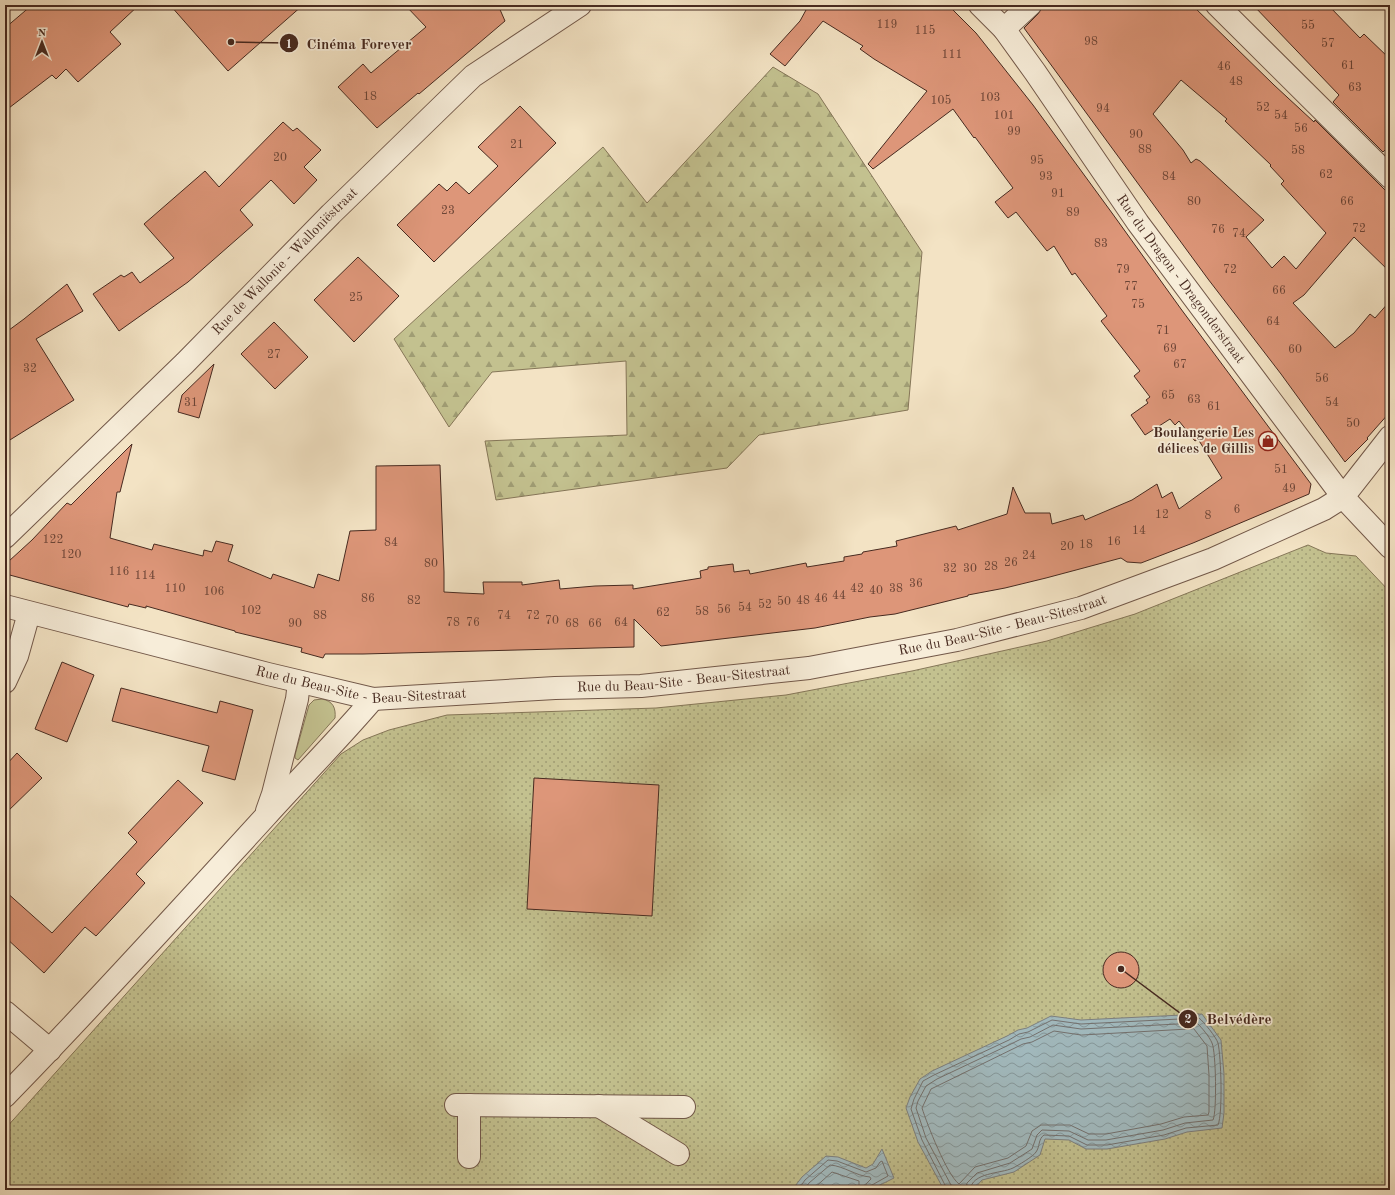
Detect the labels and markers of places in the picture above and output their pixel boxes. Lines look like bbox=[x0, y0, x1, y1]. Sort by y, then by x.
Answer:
callout: Cinéma Forever bbox=[279, 30, 419, 57]
place label: Boulangerie Les délices de Gillis bbox=[1153, 426, 1254, 456]
shop icon: Boulangerie Les délices de Gillis bbox=[1257, 430, 1279, 452]
callout: Belvédère bbox=[1178, 1005, 1279, 1032]

